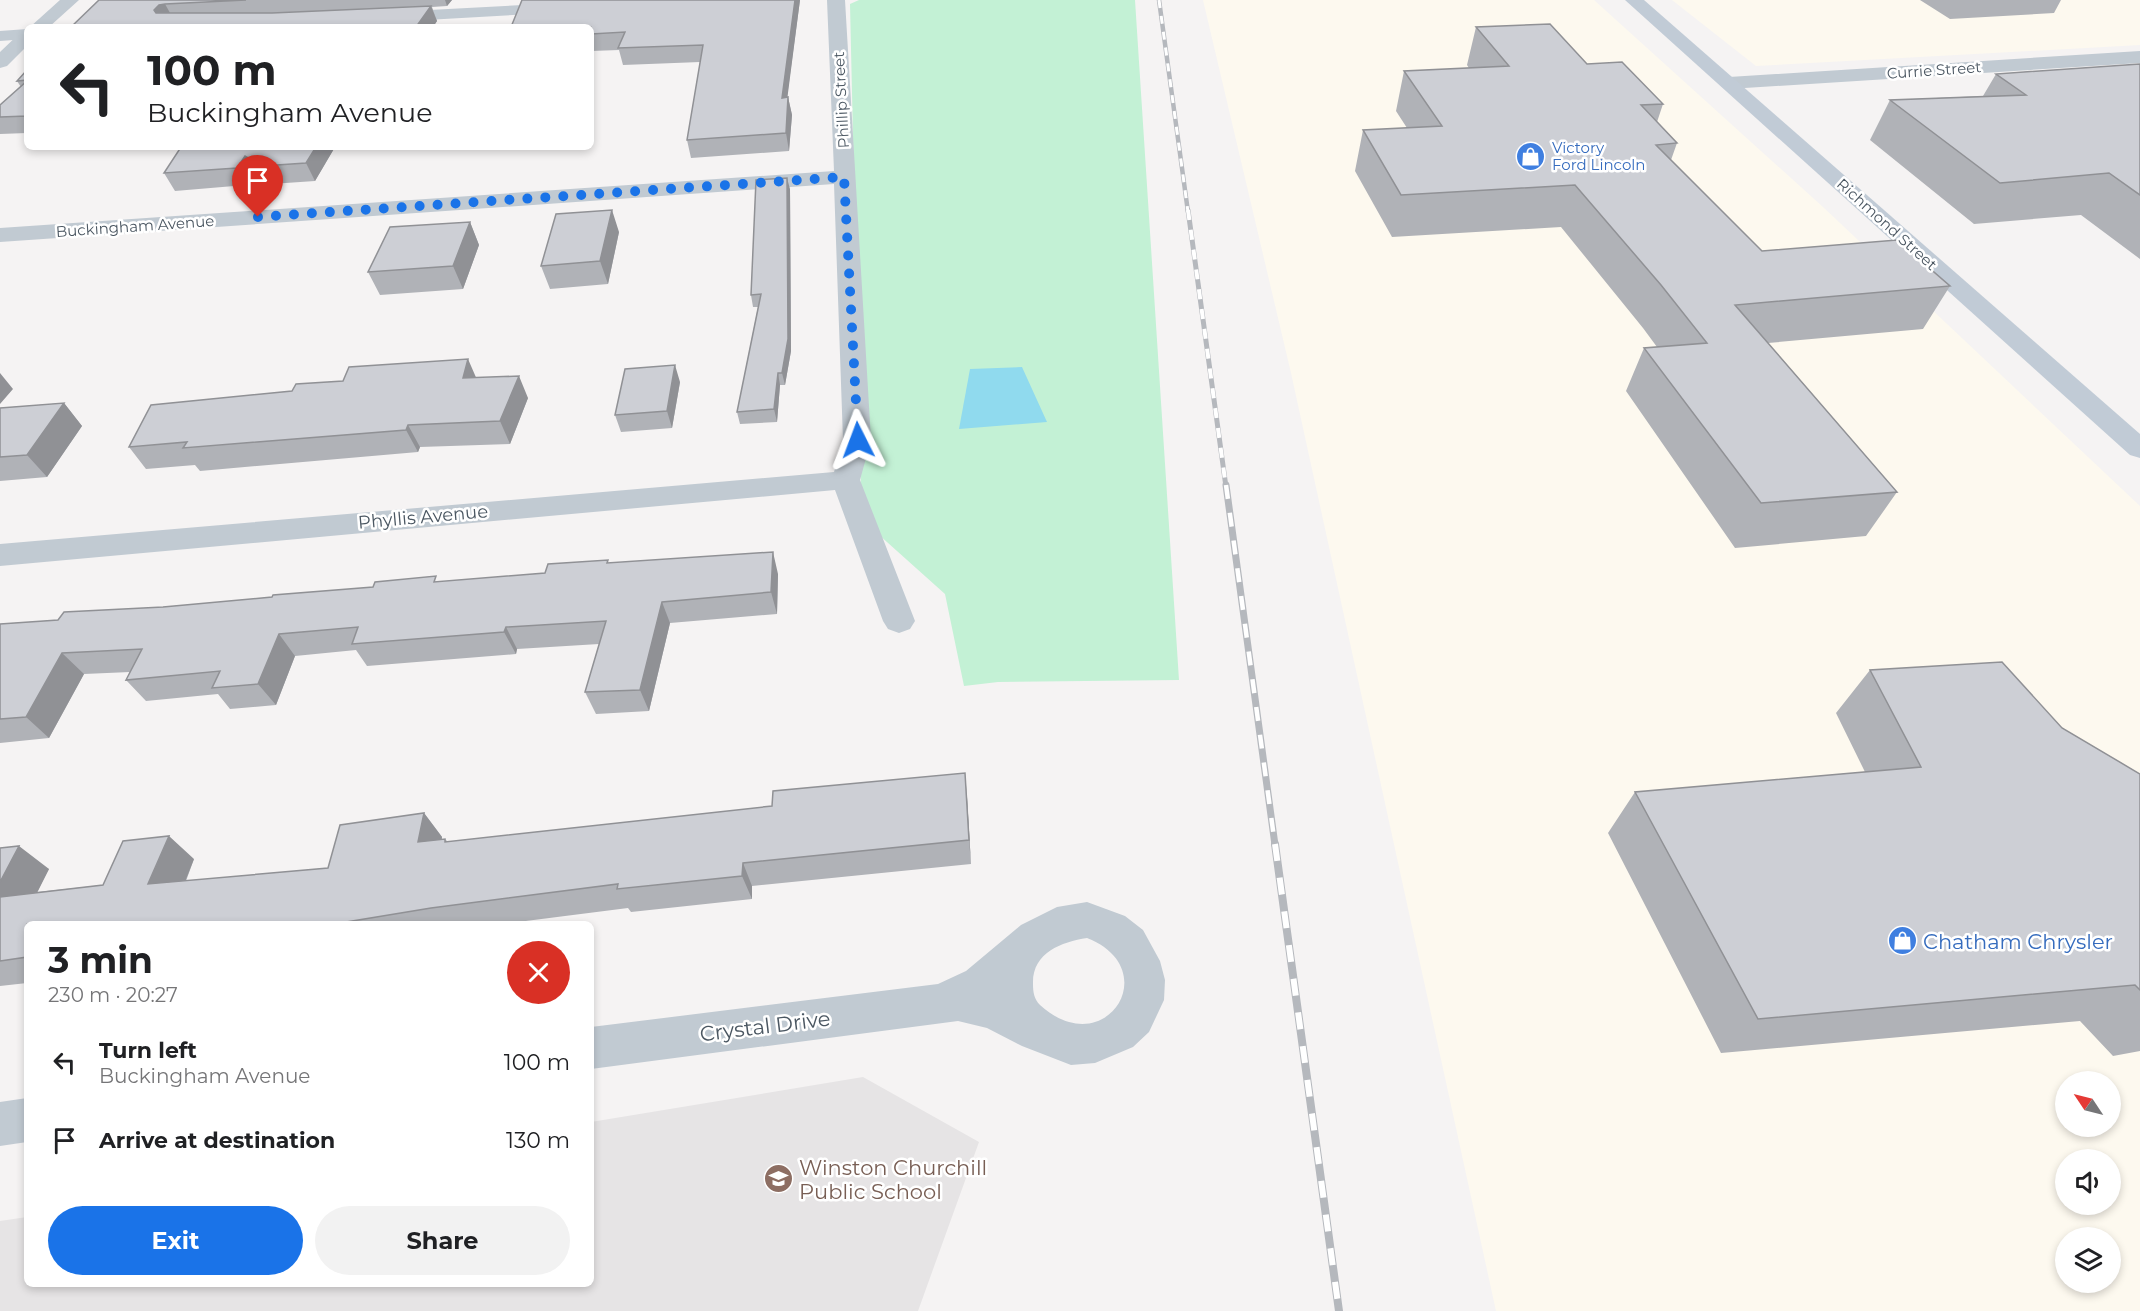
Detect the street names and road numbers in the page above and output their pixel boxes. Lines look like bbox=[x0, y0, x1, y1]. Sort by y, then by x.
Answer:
street label: Phillip Street bbox=[829, 51, 853, 149]
street label: Currie Street bbox=[1886, 57, 1982, 83]
street label: Richmond Street bbox=[1833, 174, 1941, 274]
street label: Buckingham Avenue bbox=[55, 211, 215, 241]
street label: Phyllis Avenue bbox=[357, 500, 489, 534]
street label: Crystal Drive bbox=[698, 1006, 832, 1046]

